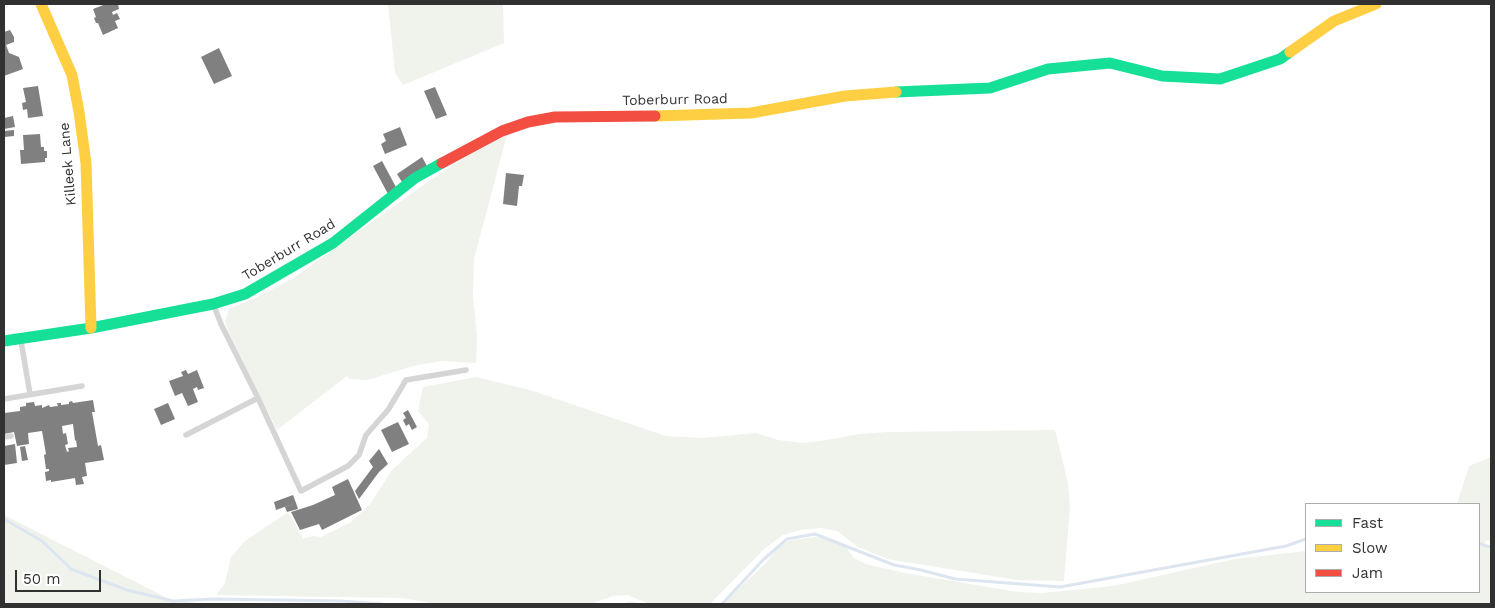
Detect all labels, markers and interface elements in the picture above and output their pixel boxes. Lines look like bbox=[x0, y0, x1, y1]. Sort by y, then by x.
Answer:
street label: Toberburr Road bbox=[622, 91, 728, 109]
street label: Killeek Lane bbox=[56, 122, 80, 206]
street label: Toberburr Road bbox=[239, 216, 339, 284]
legend bbox=[1305, 503, 1480, 593]
text: Fast bbox=[1352, 514, 1383, 532]
text: Slow bbox=[1352, 539, 1388, 557]
scale bar bbox=[18, 560, 104, 592]
text: Jam bbox=[1352, 564, 1383, 582]
text: 50 m bbox=[23, 570, 60, 588]

